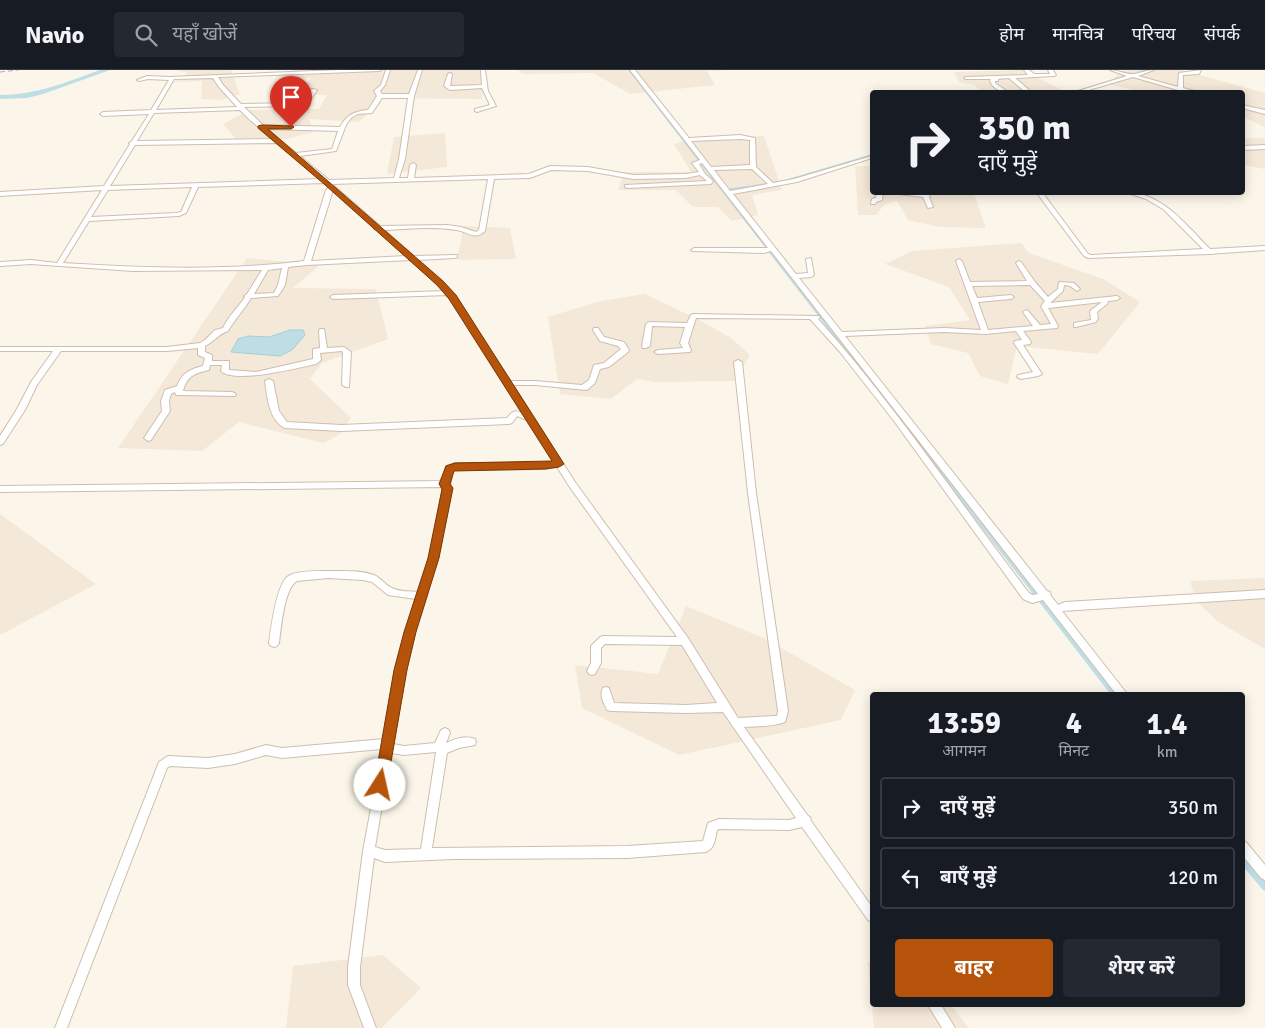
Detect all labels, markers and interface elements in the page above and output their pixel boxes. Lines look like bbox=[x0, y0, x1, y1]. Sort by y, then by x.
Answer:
search box bbox=[114, 12, 464, 57]
text: Navio bbox=[25, 20, 84, 50]
icon: search bbox=[132, 21, 160, 49]
text: यहाँ खोजें bbox=[172, 22, 237, 46]
text: होम bbox=[999, 23, 1024, 45]
text: मानचित्र bbox=[1052, 23, 1104, 45]
text: परिचय bbox=[1132, 23, 1176, 45]
text: संपर्क bbox=[1204, 23, 1240, 45]
pin bbox=[270, 76, 312, 127]
icon: arrive bbox=[277, 83, 305, 111]
text: 350 m bbox=[978, 106, 1071, 149]
icon: right bbox=[895, 110, 960, 175]
text: दाएँ मुड़ें bbox=[978, 149, 1037, 176]
text: 13:59 bbox=[927, 705, 1001, 742]
text: 4 bbox=[1066, 705, 1082, 742]
text: 1.4 bbox=[1147, 706, 1188, 743]
text: आगमन bbox=[942, 741, 986, 761]
text: मिनट bbox=[1058, 741, 1089, 761]
text: km bbox=[1157, 742, 1177, 762]
position arrow bbox=[353, 758, 405, 810]
icon: right bbox=[897, 794, 925, 822]
text: दाएँ मुड़ें bbox=[940, 795, 995, 819]
text: 350 m bbox=[1168, 796, 1218, 820]
icon: left bbox=[897, 864, 925, 892]
text: बाएँ मुड़ें bbox=[940, 865, 996, 889]
text: 120 m bbox=[1168, 866, 1218, 890]
button: बाहर bbox=[895, 939, 1053, 997]
button: शेयर करें bbox=[1063, 939, 1220, 997]

